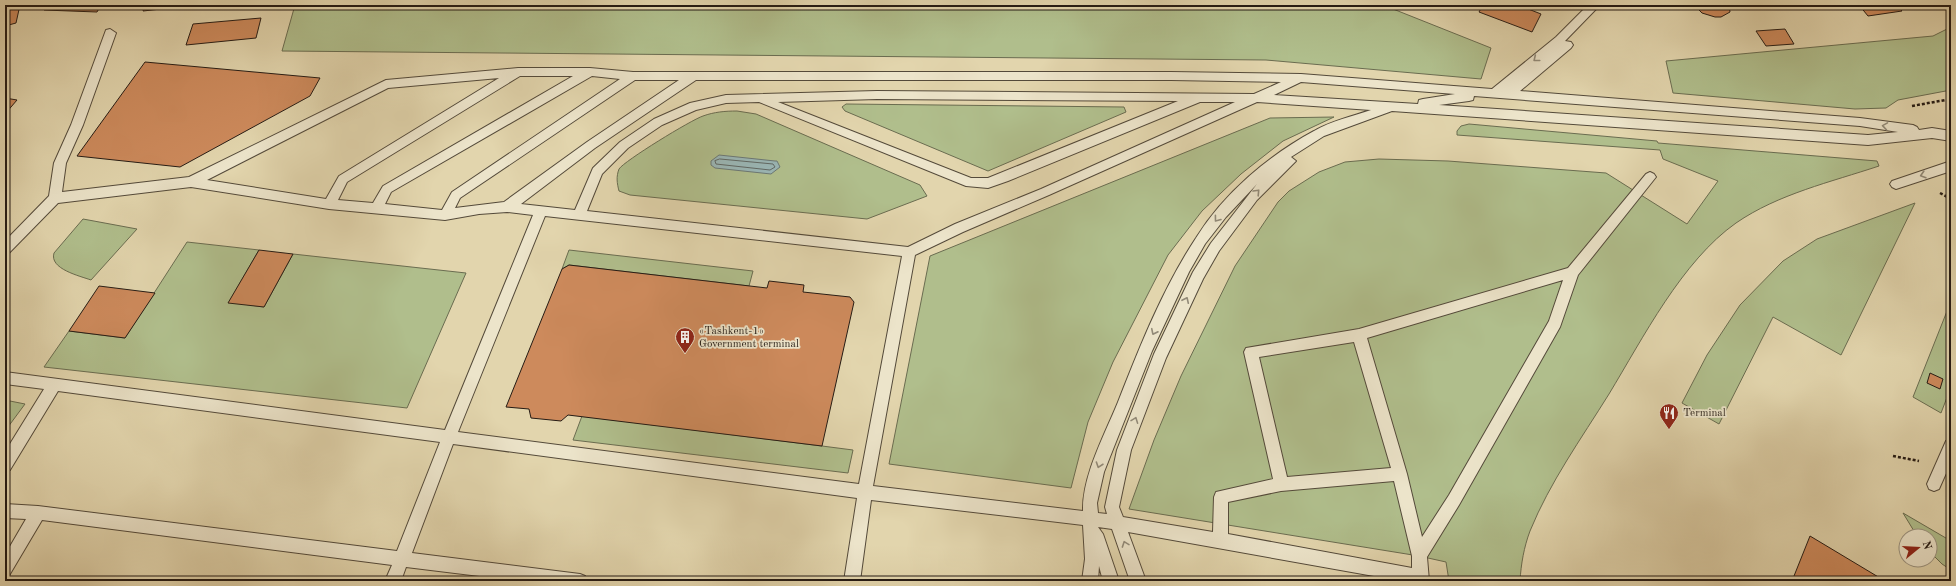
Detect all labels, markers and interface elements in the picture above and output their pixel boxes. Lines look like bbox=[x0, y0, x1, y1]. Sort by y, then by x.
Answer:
one-way arrow bbox=[1533, 55, 1540, 62]
one-way arrow bbox=[1882, 122, 1888, 130]
one-way arrow bbox=[1920, 170, 1927, 179]
one-way arrow bbox=[1253, 189, 1260, 197]
one-way arrow bbox=[1215, 214, 1222, 221]
one-way arrow bbox=[1181, 297, 1189, 305]
building icon: «Tashkent-1» Government terminal bbox=[674, 326, 696, 354]
place label: «Tashkent-1» Government terminal bbox=[699, 326, 799, 350]
one-way arrow bbox=[1151, 328, 1159, 335]
restaurant icon: Terminal bbox=[1658, 402, 1680, 430]
place label: Terminal bbox=[1683, 408, 1726, 419]
one-way arrow bbox=[1131, 416, 1139, 423]
one-way arrow bbox=[1096, 462, 1104, 469]
north arrow bbox=[1898, 528, 1938, 568]
text: N bbox=[1920, 540, 1933, 552]
one-way arrow bbox=[1122, 541, 1130, 548]

